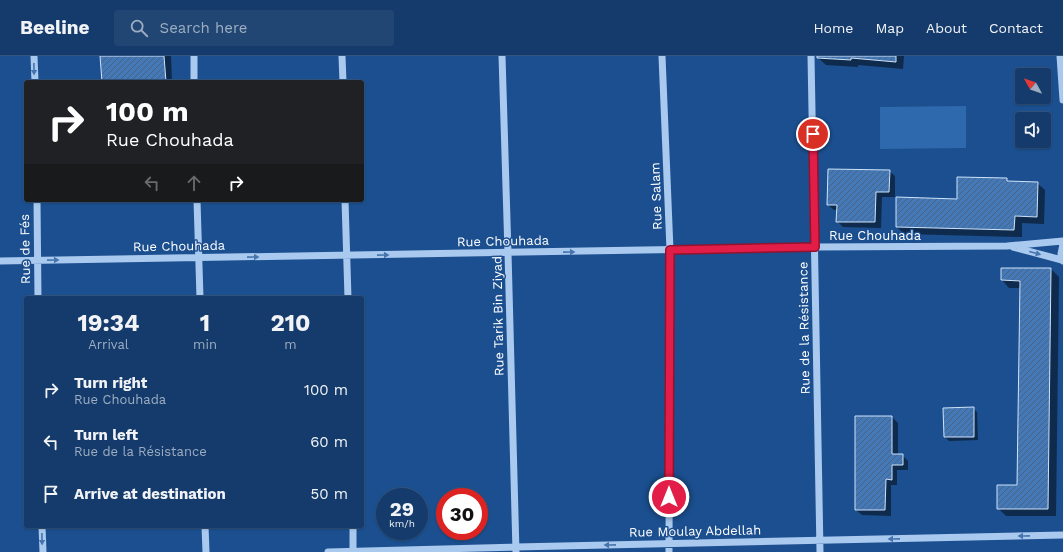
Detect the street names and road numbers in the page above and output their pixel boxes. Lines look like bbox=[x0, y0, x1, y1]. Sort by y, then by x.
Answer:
street label: Rue Salam bbox=[647, 162, 665, 230]
street label: Rue de Fés bbox=[17, 214, 33, 284]
street label: Rue Chouhada bbox=[829, 228, 922, 243]
street label: Rue Chouhada bbox=[457, 233, 550, 249]
street label: Rue Chouhada bbox=[133, 238, 226, 254]
street label: Rue Tarik Bin Ziyad bbox=[489, 256, 507, 376]
street label: Rue de la Résistance bbox=[795, 262, 813, 394]
street label: Rue Moulay Abdellah bbox=[629, 522, 761, 540]

